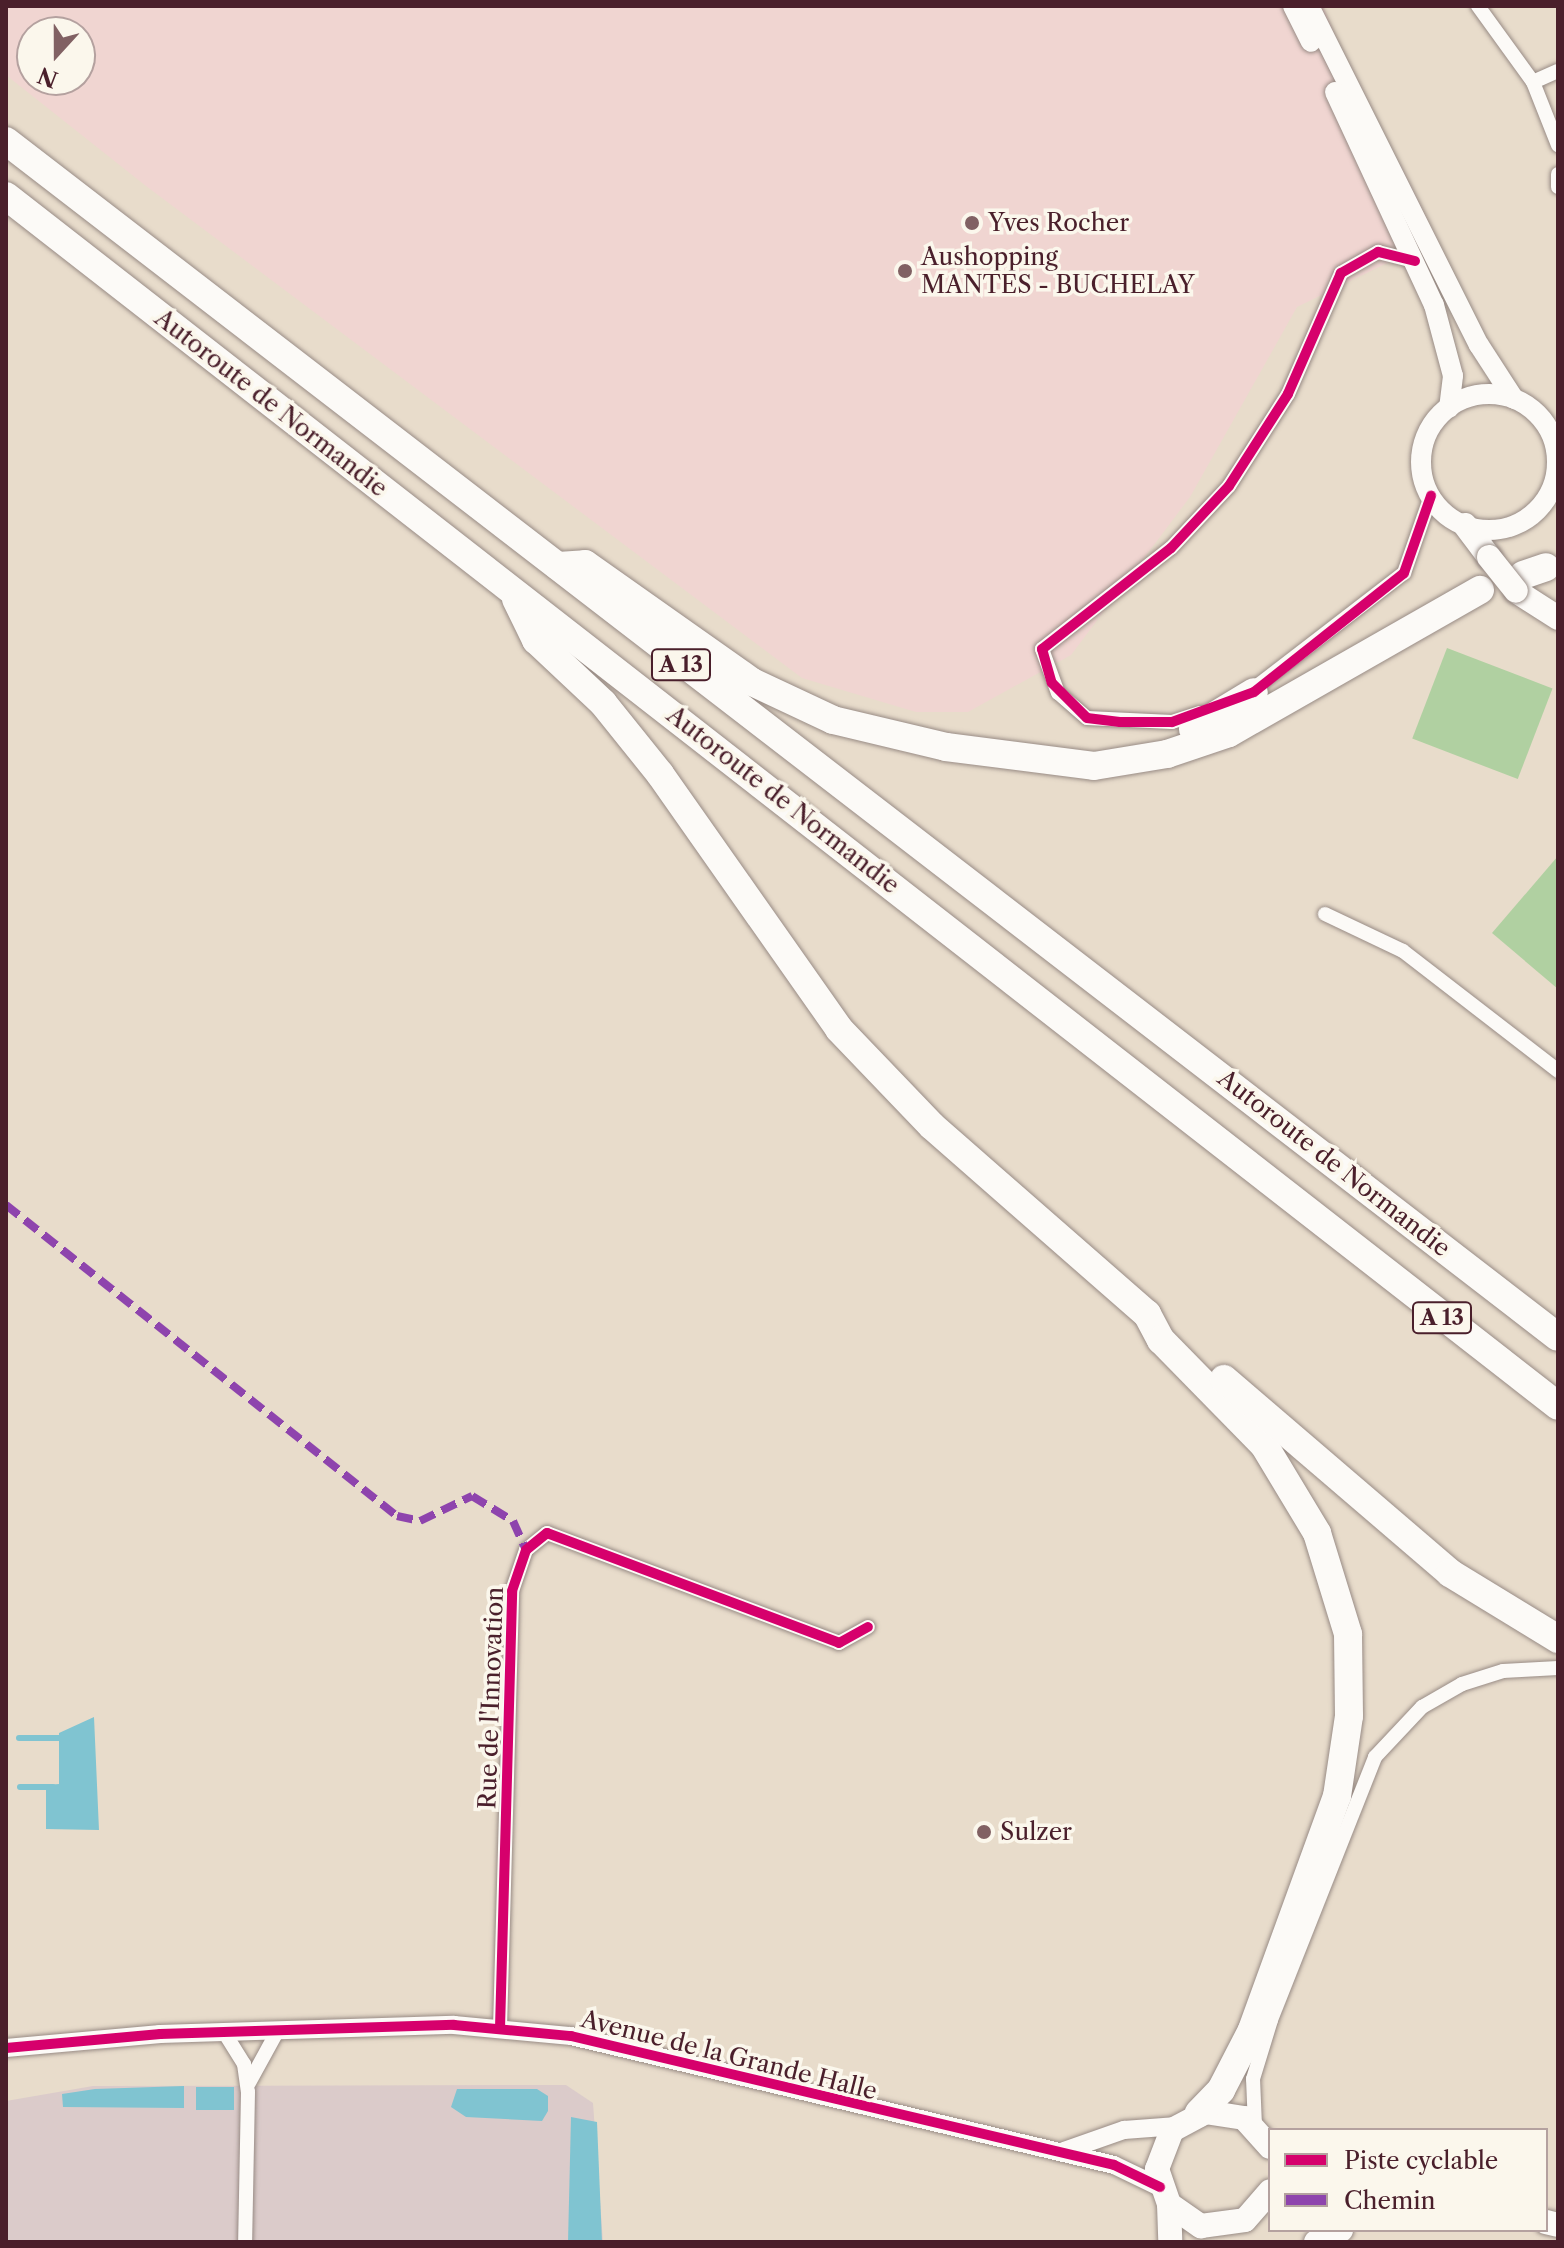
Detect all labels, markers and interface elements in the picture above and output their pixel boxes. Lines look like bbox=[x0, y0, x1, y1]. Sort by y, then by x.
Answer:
north arrow bbox=[16, 16, 96, 96]
text: N bbox=[34, 61, 62, 93]
place label: Yves Rocher bbox=[988, 209, 1129, 237]
marker: Yves Rocher bbox=[963, 214, 981, 232]
place label: Aushopping MANTES - BUCHELAY bbox=[921, 243, 1195, 299]
marker: Aushopping MANTES - BUCHELAY bbox=[896, 262, 914, 280]
street label: Autoroute de Normandie bbox=[149, 303, 393, 503]
road number: A 13 bbox=[649, 647, 713, 683]
street label: Autoroute de Normandie bbox=[661, 700, 905, 900]
street label: Autoroute de Normandie bbox=[1212, 1063, 1456, 1263]
road number: A 13 bbox=[1410, 1300, 1474, 1336]
street label: Rue de l'Innovation bbox=[473, 1586, 509, 1810]
place label: Sulzer bbox=[1000, 1818, 1072, 1846]
marker: Sulzer bbox=[975, 1823, 993, 1841]
street label: Avenue de la Grande Halle bbox=[578, 2004, 880, 2106]
legend bbox=[1268, 2128, 1548, 2232]
text: Piste cyclable bbox=[1344, 2146, 1498, 2175]
text: Chemin bbox=[1344, 2186, 1436, 2215]

